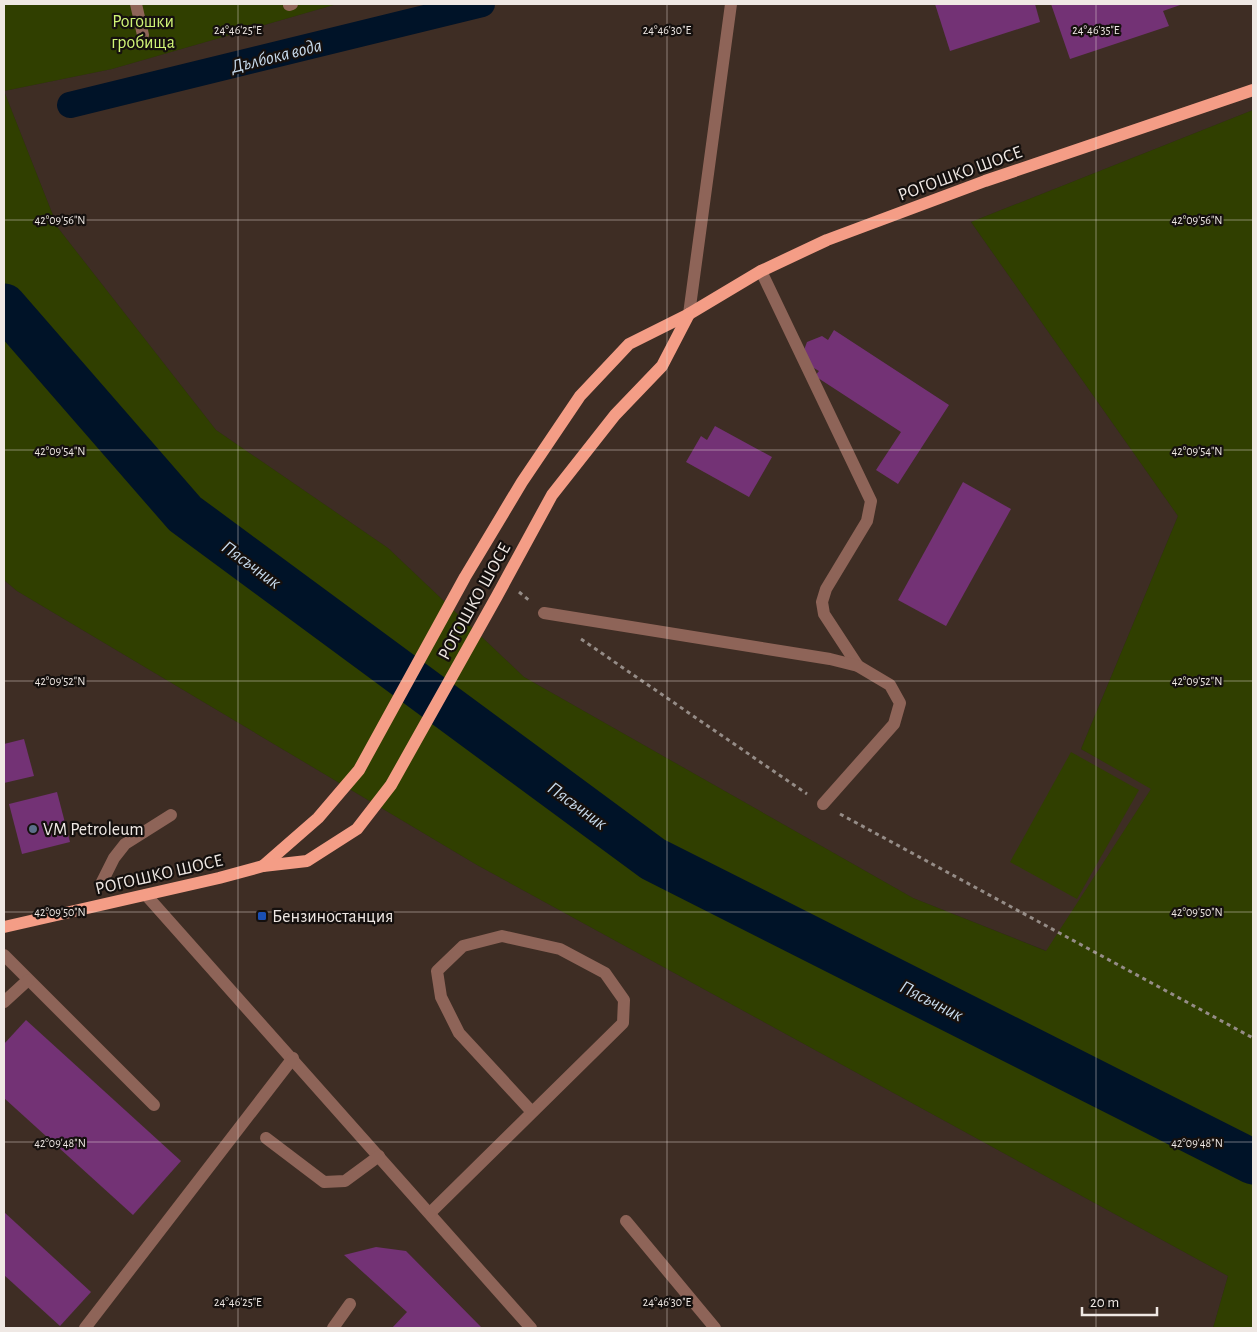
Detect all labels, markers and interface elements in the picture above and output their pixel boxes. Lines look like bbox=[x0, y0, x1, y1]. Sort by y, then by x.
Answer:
park label: Рогошки гробища bbox=[111, 13, 175, 52]
text: 24°46'25"E bbox=[214, 24, 262, 36]
text: 24°46'30"E bbox=[643, 24, 692, 36]
text: 24°46'35"E bbox=[1072, 24, 1120, 36]
water label: Дълбока вода bbox=[228, 36, 324, 77]
street label: РОГОШКО ШОСЕ bbox=[896, 143, 1025, 205]
text: 42°09'56"N bbox=[35, 214, 85, 226]
text: 42°09'56"N bbox=[1172, 214, 1222, 226]
text: 42°09'54"N bbox=[34, 445, 86, 457]
text: 42°09'54"N bbox=[1171, 445, 1223, 457]
water label: Пясъчник bbox=[218, 537, 284, 593]
street label: РОГОШКО ШОСЕ bbox=[435, 540, 515, 663]
text: 42°09'52"N bbox=[35, 675, 85, 687]
text: 42°09'52"N bbox=[1172, 675, 1222, 687]
water label: Пясъчник bbox=[544, 778, 610, 834]
place label: VM Petroleum bbox=[43, 821, 144, 839]
marker: VM Petroleum bbox=[27, 823, 39, 835]
street label: РОГОШКО ШОСЕ bbox=[93, 851, 225, 898]
text: 42°09'50"N bbox=[34, 906, 86, 918]
text: 42°09'50"N bbox=[1171, 906, 1223, 918]
place label: Бензиностанция bbox=[272, 908, 393, 926]
marker: Бензиностанция bbox=[256, 910, 268, 922]
water label: Пясъчник bbox=[897, 977, 966, 1025]
text: 42°09'48"N bbox=[34, 1137, 86, 1149]
text: 42°09'48"N bbox=[1171, 1137, 1223, 1149]
scale bar bbox=[1082, 1284, 1157, 1316]
text: 20 m bbox=[1090, 1295, 1119, 1310]
text: 24°46'25"E bbox=[214, 1296, 262, 1308]
text: 24°46'30"E bbox=[643, 1296, 692, 1308]

